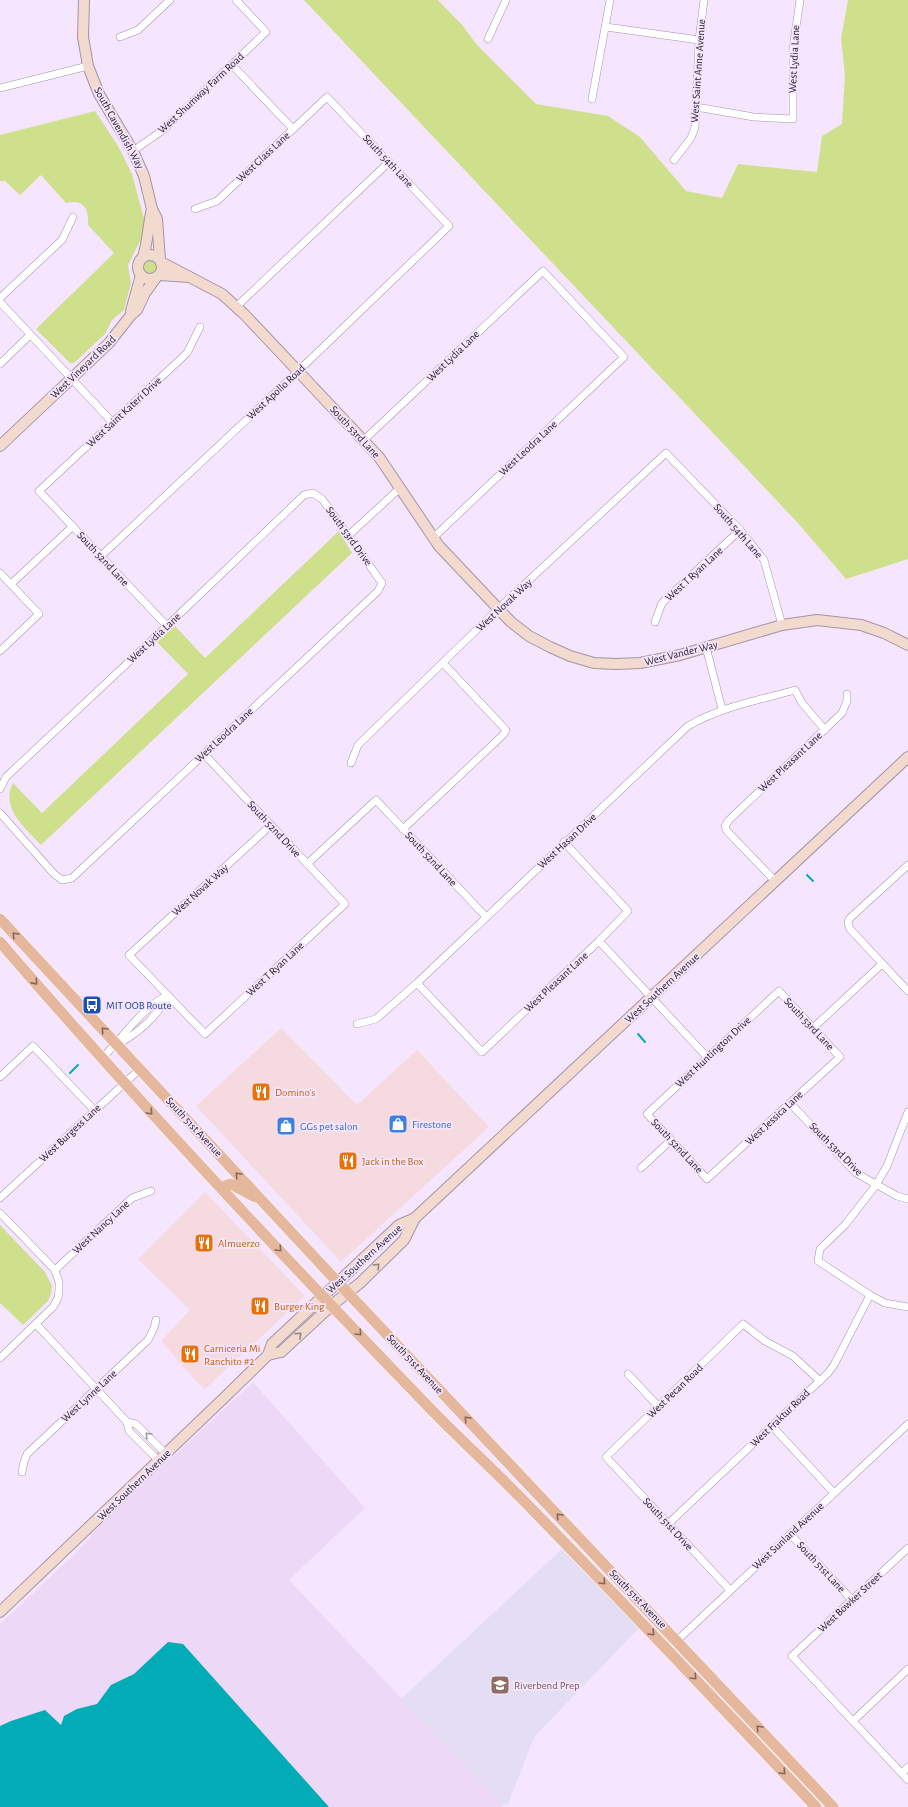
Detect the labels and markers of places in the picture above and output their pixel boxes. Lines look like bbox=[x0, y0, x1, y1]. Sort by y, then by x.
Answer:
bus stop icon: MIT OOB Route bbox=[81, 994, 103, 1016]
place label: MIT OOB Route bbox=[106, 1000, 172, 1011]
restaurant icon: Domino's bbox=[250, 1081, 272, 1103]
place label: Domino's bbox=[275, 1087, 315, 1098]
shop icon: Firestone bbox=[387, 1113, 409, 1135]
shop icon: GGs pet salon bbox=[275, 1115, 297, 1137]
place label: Firestone bbox=[412, 1119, 452, 1130]
place label: GGs pet salon bbox=[300, 1121, 358, 1132]
restaurant icon: Jack in the Box bbox=[337, 1150, 359, 1172]
place label: Jack in the Box bbox=[362, 1156, 424, 1167]
restaurant icon: Almuerzo bbox=[193, 1232, 215, 1254]
place label: Almuerzo bbox=[218, 1238, 260, 1249]
restaurant icon: Burger King bbox=[249, 1295, 271, 1317]
place label: Burger King bbox=[274, 1301, 325, 1312]
restaurant icon: Carniceria Mi Ranchito #2 bbox=[179, 1343, 201, 1365]
place label: Carniceria Mi Ranchito #2 bbox=[204, 1343, 260, 1367]
school or university icon: Riverbend Prep bbox=[489, 1674, 511, 1696]
place label: Riverbend Prep bbox=[514, 1680, 580, 1691]

